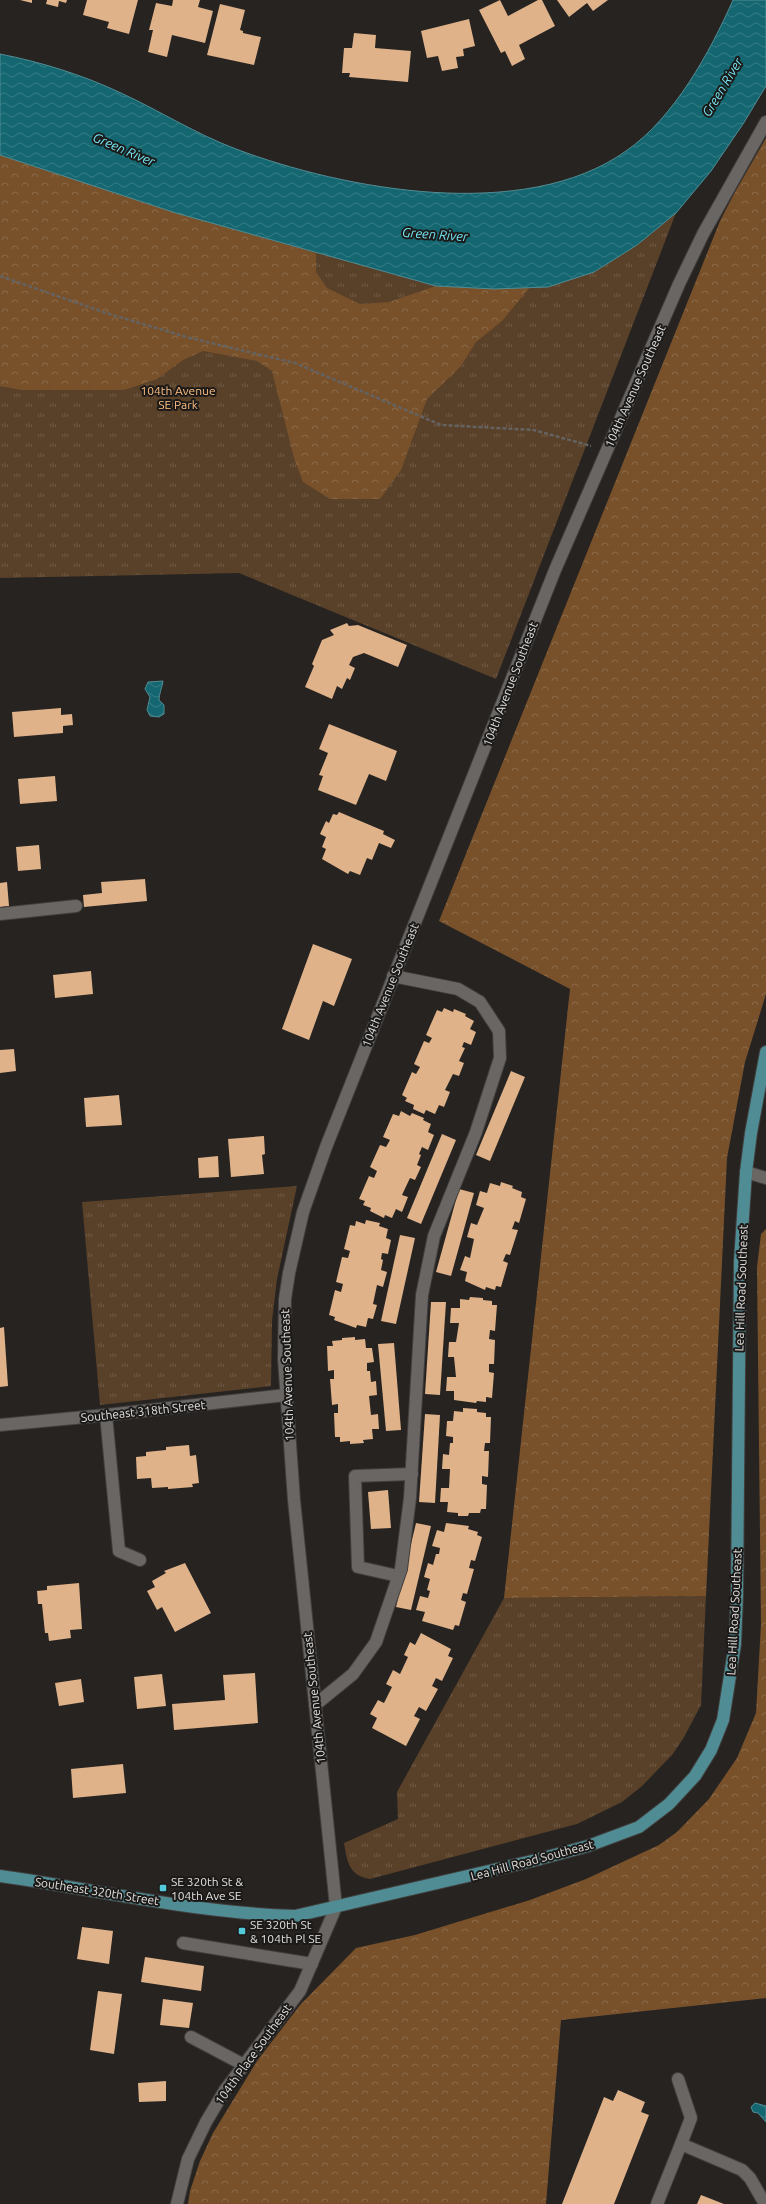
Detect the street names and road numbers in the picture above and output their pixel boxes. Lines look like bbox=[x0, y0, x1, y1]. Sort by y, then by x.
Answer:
street label: 104th Avenue Southeast bbox=[602, 323, 668, 449]
street label: 104th Avenue Southeast bbox=[480, 620, 540, 748]
street label: 104th Avenue Southeast bbox=[359, 921, 421, 1049]
street label: Lea Hill Road Southeast bbox=[732, 1224, 750, 1352]
street label: 104th Avenue Southeast bbox=[278, 1308, 296, 1441]
street label: Southeast 318th Street bbox=[80, 1398, 206, 1424]
street label: Lea Hill Road Southeast bbox=[724, 1548, 744, 1676]
street label: 104th Avenue Southeast bbox=[301, 1631, 327, 1764]
street label: Lea Hill Road Southeast bbox=[469, 1837, 595, 1883]
street label: Southeast 320th Street bbox=[34, 1875, 160, 1907]
street label: 104th Place Southeast bbox=[212, 2001, 294, 2107]

